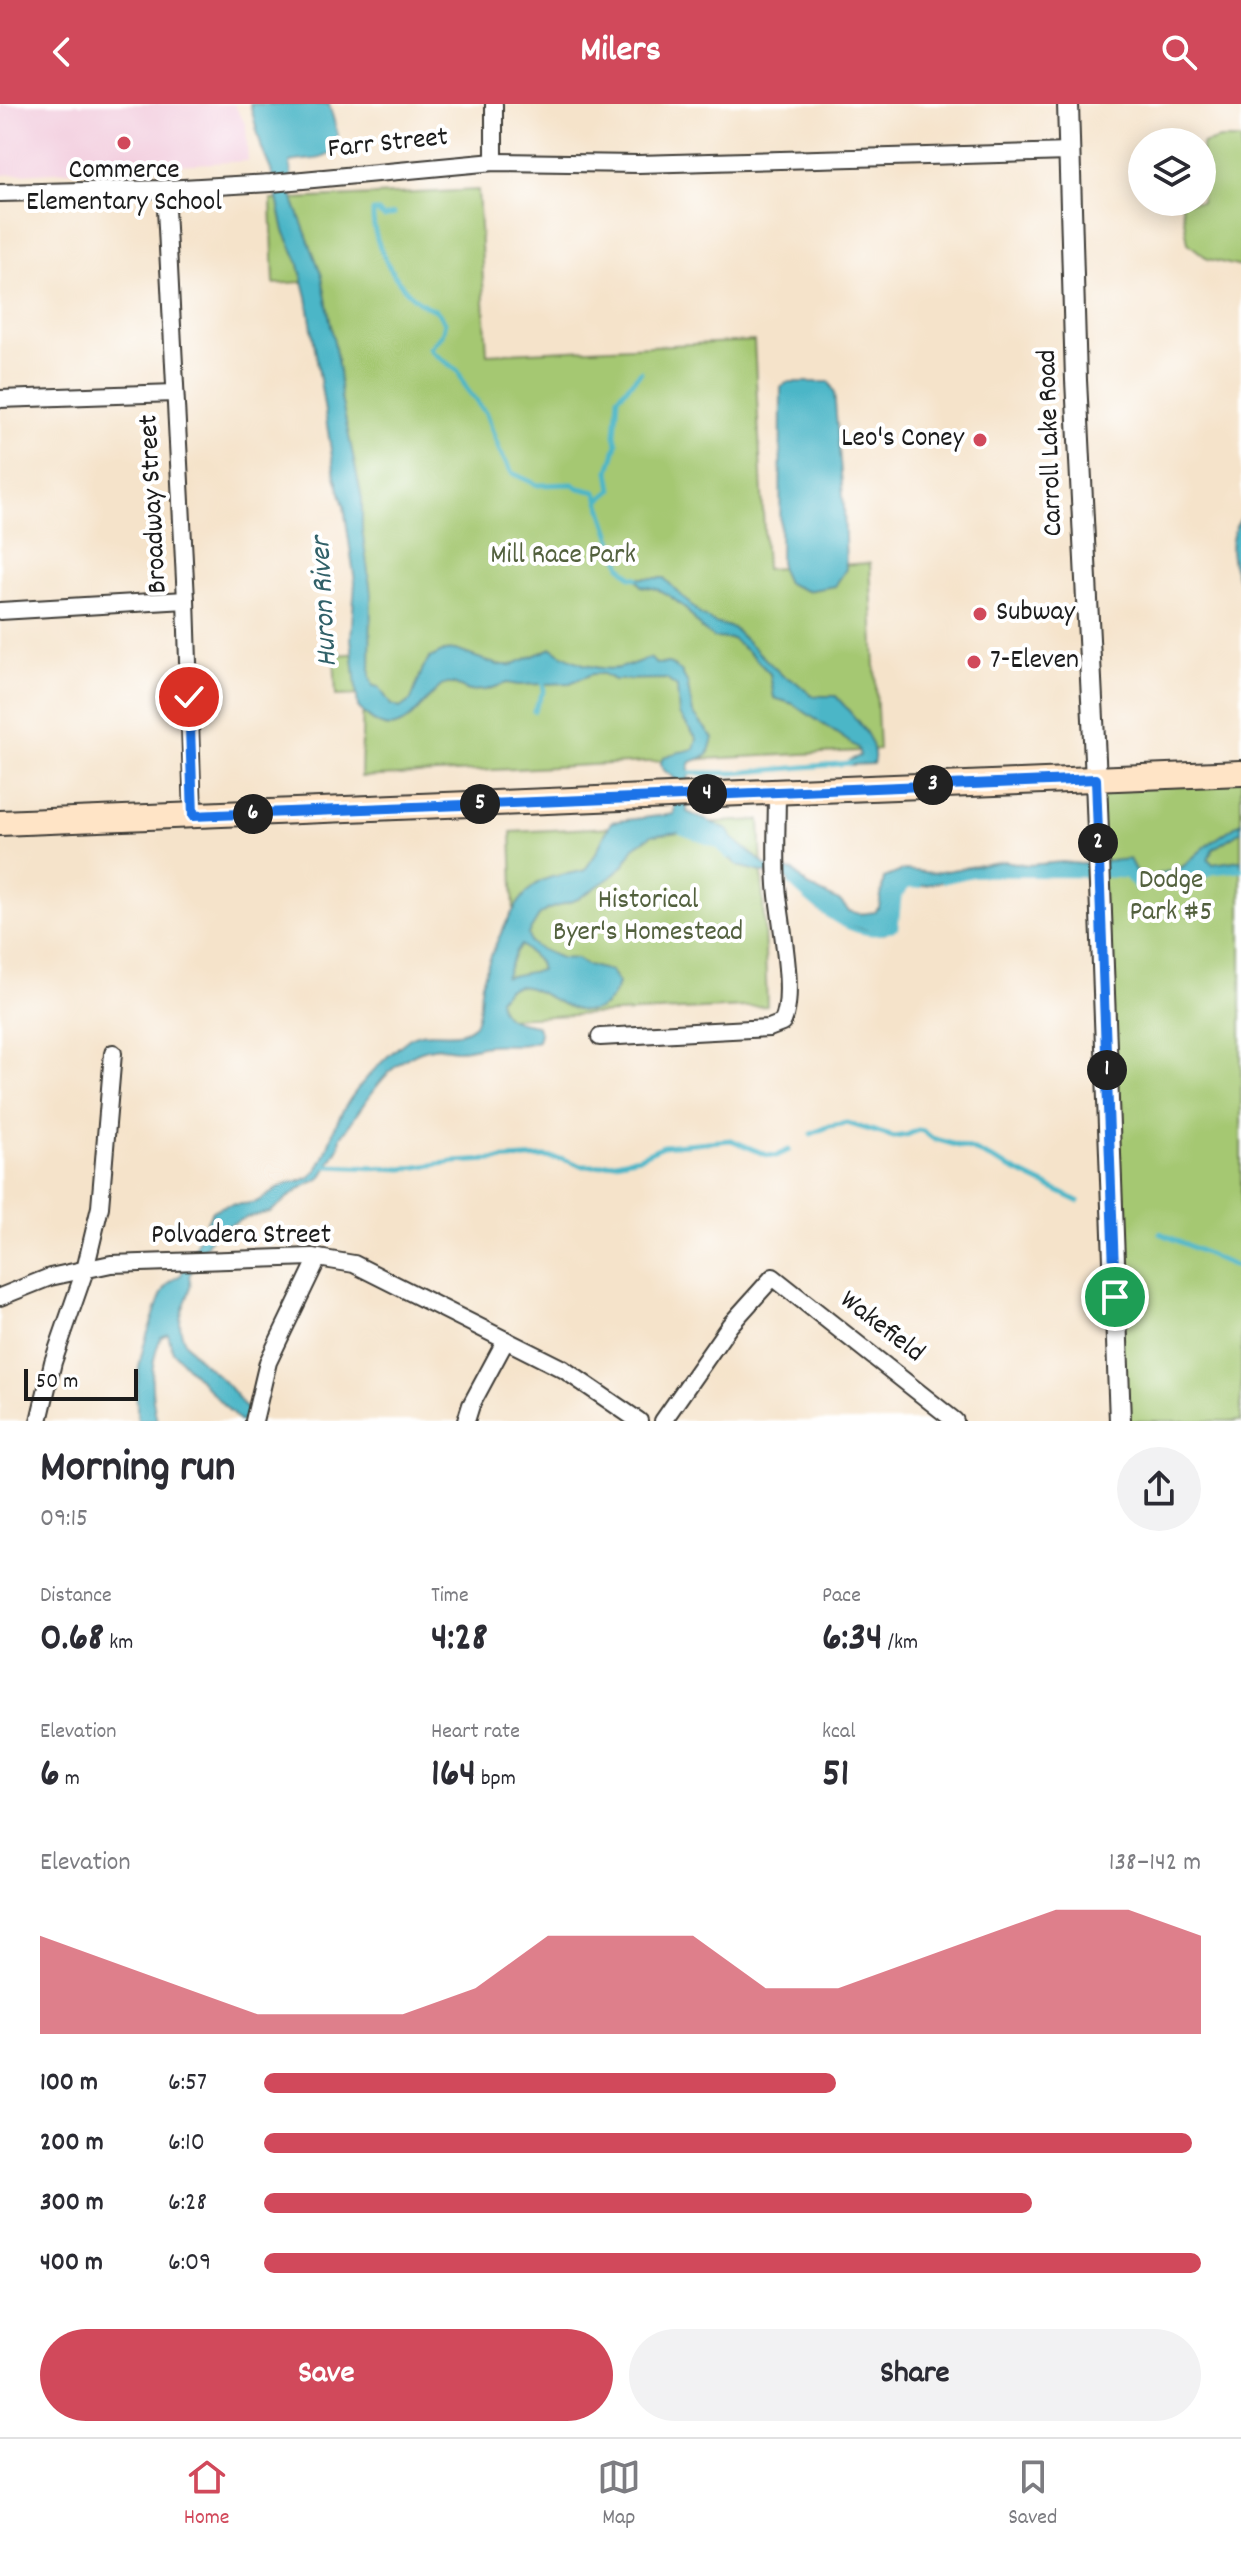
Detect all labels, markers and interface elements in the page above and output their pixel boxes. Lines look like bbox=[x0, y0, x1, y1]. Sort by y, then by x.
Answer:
text: Milers bbox=[580, 26, 661, 78]
icon: back bbox=[40, 30, 84, 74]
icon: search bbox=[1157, 30, 1201, 74]
street label: Farr Street bbox=[326, 119, 450, 171]
map controls bbox=[1128, 128, 1216, 216]
button: layers bbox=[1128, 128, 1216, 216]
marker: Commerce Elementary School bbox=[115, 134, 133, 152]
place label: Commerce Elementary School bbox=[26, 152, 222, 224]
street label: Carroll Lake Road bbox=[1029, 349, 1075, 537]
street label: Broadway Street bbox=[130, 413, 180, 595]
place label: Leo's Coney bbox=[841, 420, 965, 460]
marker: Leo's Coney bbox=[971, 431, 989, 449]
water label: Huron River bbox=[301, 533, 351, 668]
park label: Mill Race Park bbox=[490, 537, 636, 577]
place label: Subway bbox=[996, 594, 1076, 634]
marker: Subway bbox=[971, 605, 989, 623]
place label: 7-Eleven bbox=[990, 642, 1079, 682]
marker: 7-Eleven bbox=[965, 653, 983, 671]
pin bbox=[155, 663, 223, 731]
icon: check bbox=[167, 675, 211, 719]
pin: 3 bbox=[913, 765, 953, 805]
text: 3 bbox=[928, 769, 938, 800]
pin: 4 bbox=[687, 774, 727, 814]
text: 4 bbox=[702, 778, 712, 809]
pin: 5 bbox=[460, 784, 500, 824]
text: 5 bbox=[475, 788, 485, 819]
pin: 6 bbox=[233, 794, 273, 834]
text: 6 bbox=[248, 798, 258, 829]
pin: 2 bbox=[1078, 823, 1118, 863]
text: 2 bbox=[1093, 827, 1103, 858]
park label: Dodge Park #5 bbox=[1129, 862, 1213, 934]
park label: Historical Byer's Homestead bbox=[553, 882, 743, 954]
pin: 1 bbox=[1087, 1050, 1127, 1090]
text: 1 bbox=[1105, 1054, 1109, 1085]
street label: Polvadera Street bbox=[151, 1217, 331, 1257]
pin bbox=[1081, 1263, 1149, 1331]
icon: arrive bbox=[1093, 1275, 1137, 1319]
street label: Wakefield bbox=[830, 1282, 932, 1374]
scale bar bbox=[24, 1365, 138, 1401]
text: 50 m bbox=[36, 1367, 78, 1398]
text: Morning run bbox=[40, 1439, 235, 1502]
button: share bbox=[1117, 1447, 1201, 1531]
text: 09:15 bbox=[40, 1501, 88, 1538]
text: Distance bbox=[40, 1581, 112, 1612]
text: Time bbox=[431, 1581, 469, 1612]
text: Pace bbox=[822, 1581, 861, 1612]
text: 0.68 bbox=[40, 1612, 104, 1669]
text: 4:28 bbox=[431, 1612, 488, 1669]
text: 6:34 bbox=[822, 1612, 883, 1669]
text: km bbox=[104, 1628, 133, 1659]
text: /km bbox=[883, 1628, 918, 1659]
text: Elevation bbox=[40, 1717, 117, 1748]
text: Heart rate bbox=[431, 1717, 520, 1748]
text: kcal bbox=[822, 1717, 855, 1748]
text: 6 bbox=[40, 1748, 60, 1805]
text: 164 bbox=[431, 1748, 476, 1805]
text: 51 bbox=[822, 1748, 849, 1805]
text: m bbox=[60, 1764, 80, 1795]
text: bpm bbox=[476, 1764, 516, 1795]
text: Elevation bbox=[40, 1845, 130, 1882]
text: 138–142 m bbox=[1109, 1845, 1201, 1882]
text: 100 m bbox=[40, 2065, 98, 2102]
text: 6:57 bbox=[168, 2065, 207, 2102]
text: 200 m bbox=[40, 2125, 104, 2162]
text: 6:10 bbox=[168, 2125, 205, 2162]
text: 300 m bbox=[40, 2185, 104, 2222]
text: 6:28 bbox=[168, 2185, 207, 2222]
text: 400 m bbox=[40, 2245, 103, 2282]
text: 6:09 bbox=[168, 2245, 211, 2282]
button: Save bbox=[40, 2329, 613, 2421]
button: Share bbox=[629, 2329, 1201, 2421]
tab: Home bbox=[184, 2455, 230, 2534]
tab: Map bbox=[597, 2455, 641, 2534]
tab: Saved bbox=[1008, 2455, 1057, 2534]

